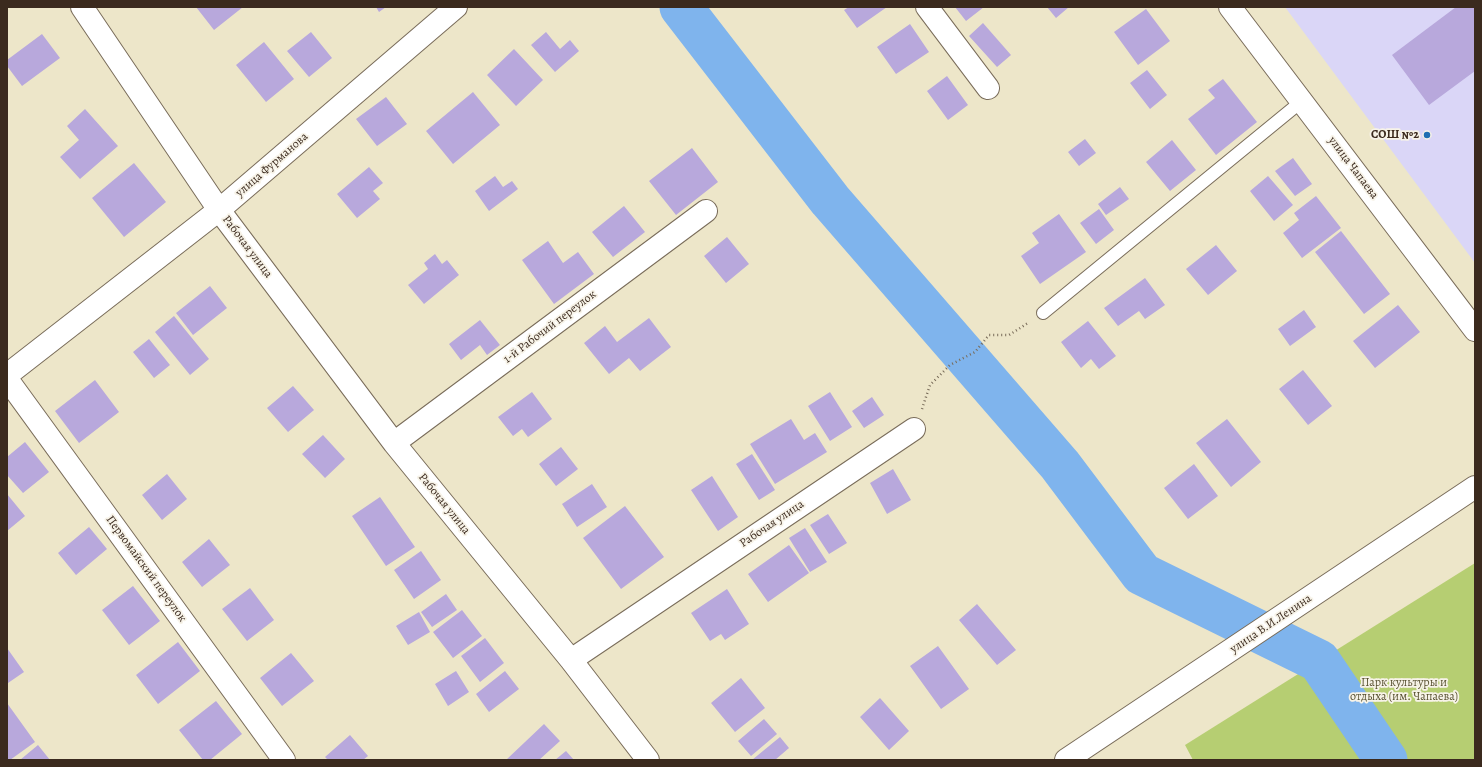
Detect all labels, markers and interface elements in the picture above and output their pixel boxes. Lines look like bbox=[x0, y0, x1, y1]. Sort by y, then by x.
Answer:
place label: СОШ №2 bbox=[1371, 128, 1419, 142]
street label: улица Фурманова bbox=[233, 130, 311, 200]
marker: СОШ №2 bbox=[1422, 130, 1432, 140]
street label: улица Чапаева bbox=[1325, 134, 1381, 202]
street label: Рабочая улица bbox=[219, 213, 275, 281]
street label: 1-й Рабочий переулок bbox=[501, 287, 599, 367]
street label: Рабочая улица bbox=[415, 471, 473, 537]
street label: Рабочая улица bbox=[737, 497, 807, 551]
street label: Первомайский переулок bbox=[103, 513, 189, 625]
street label: улица В.И.Ленина bbox=[1227, 591, 1315, 657]
park label: Парк культуры и отдыха (им. Чапаева) bbox=[1350, 676, 1458, 704]

